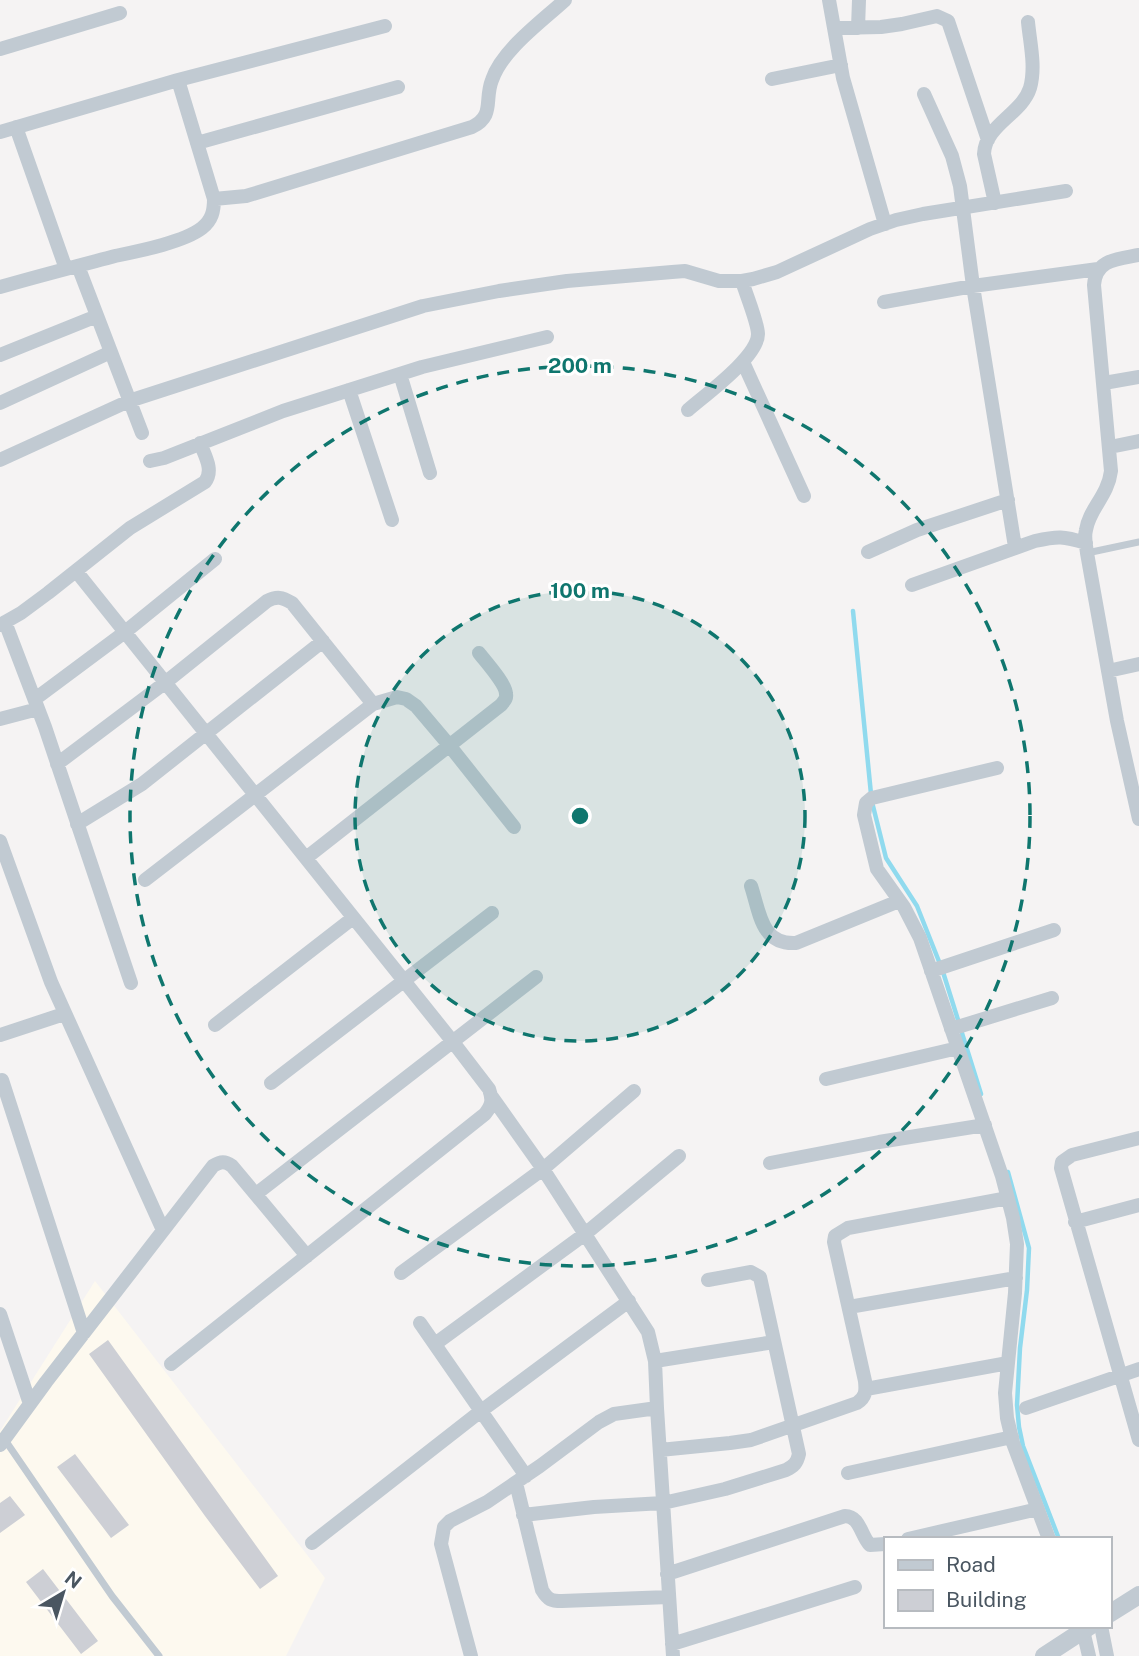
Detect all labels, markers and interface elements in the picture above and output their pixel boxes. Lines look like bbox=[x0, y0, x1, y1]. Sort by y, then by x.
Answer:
text: 200 m bbox=[548, 353, 612, 378]
text: 100 m bbox=[550, 578, 610, 603]
centre of rings bbox=[568, 804, 592, 828]
legend bbox=[884, 1537, 1111, 1628]
text: Road bbox=[946, 1552, 996, 1577]
north arrow bbox=[28, 1558, 98, 1628]
text: N bbox=[61, 1566, 86, 1593]
text: Building bbox=[946, 1587, 1027, 1612]

